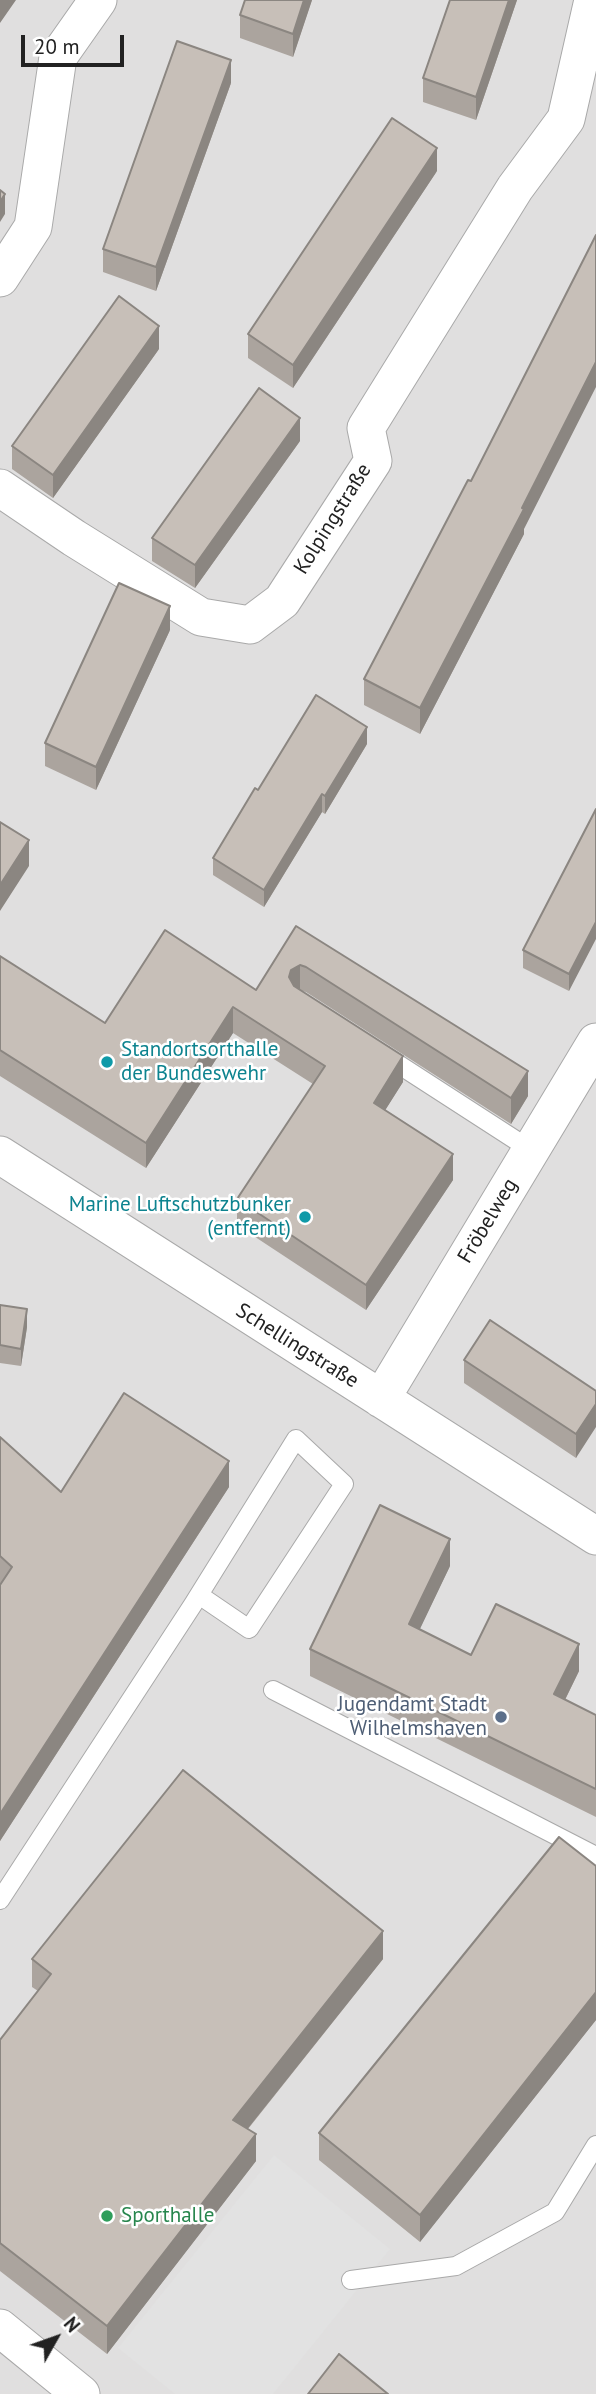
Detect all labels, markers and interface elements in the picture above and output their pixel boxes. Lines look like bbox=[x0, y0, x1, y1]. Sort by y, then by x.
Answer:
scale bar bbox=[24, 21, 128, 65]
text: 20 m bbox=[34, 33, 80, 60]
street label: Kolpingstraße bbox=[289, 459, 377, 579]
place label: Standortsorthalle der Bundeswehr bbox=[121, 1037, 278, 1087]
marker: Standortsorthalle der Bundeswehr bbox=[99, 1054, 115, 1070]
street label: Fröbelweg bbox=[453, 1174, 523, 1268]
place label: Marine Luftschutzbunker (entfernt) bbox=[69, 1192, 291, 1242]
marker: Marine Luftschutzbunker (entfernt) bbox=[297, 1209, 313, 1225]
street label: Schellingstraße bbox=[231, 1298, 363, 1394]
place label: Jugendamt Stadt Wilhelmshaven bbox=[338, 1692, 487, 1742]
marker: Jugendamt Stadt Wilhelmshaven bbox=[493, 1709, 509, 1725]
place label: Sporthalle bbox=[121, 2203, 214, 2229]
marker: Sporthalle bbox=[99, 2208, 115, 2224]
north arrow bbox=[21, 2303, 91, 2373]
text: N bbox=[59, 2312, 85, 2337]

